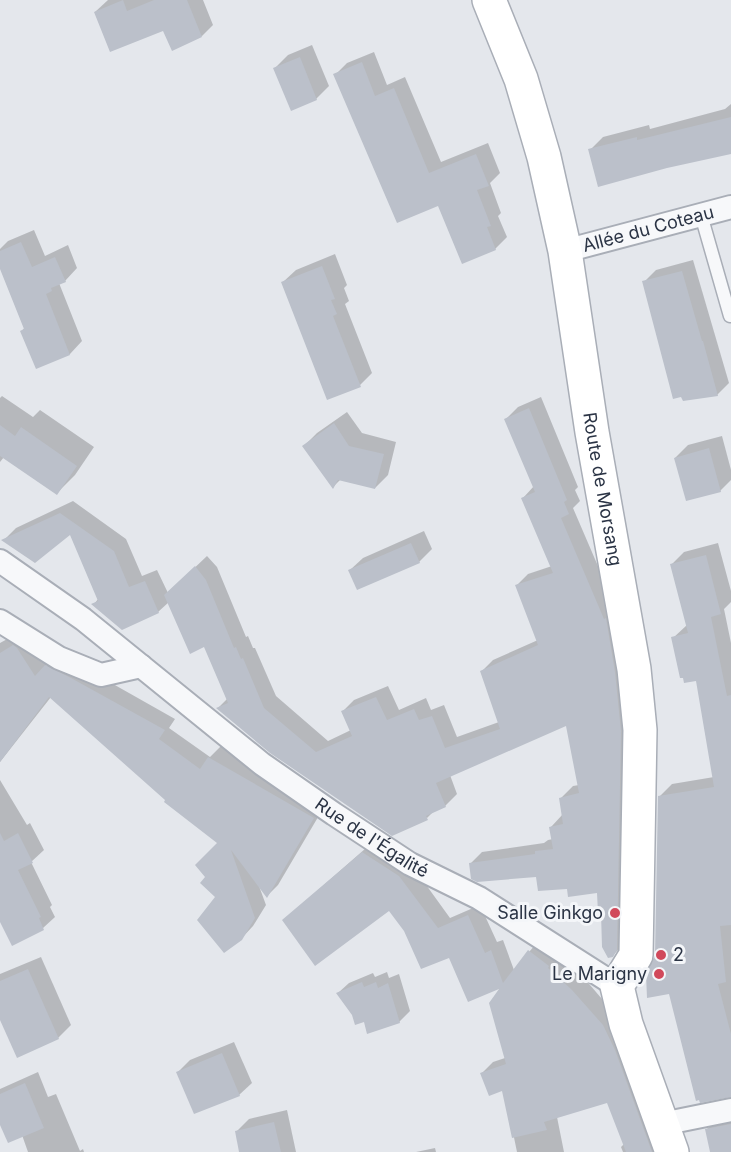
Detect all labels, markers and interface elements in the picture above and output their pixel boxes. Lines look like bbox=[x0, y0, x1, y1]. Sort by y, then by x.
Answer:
street label: Allée du Coteau bbox=[580, 201, 716, 256]
street label: Route de Morsang bbox=[579, 411, 627, 568]
street label: Rue de l'Égalité bbox=[311, 793, 432, 882]
place label: Salle Ginkgo bbox=[497, 902, 603, 923]
marker: Salle Ginkgo bbox=[608, 906, 622, 920]
place label: 2 bbox=[673, 944, 684, 965]
marker: 2 bbox=[654, 948, 668, 962]
place label: Le Marigny bbox=[552, 963, 647, 984]
marker: Le Marigny bbox=[652, 967, 666, 981]

